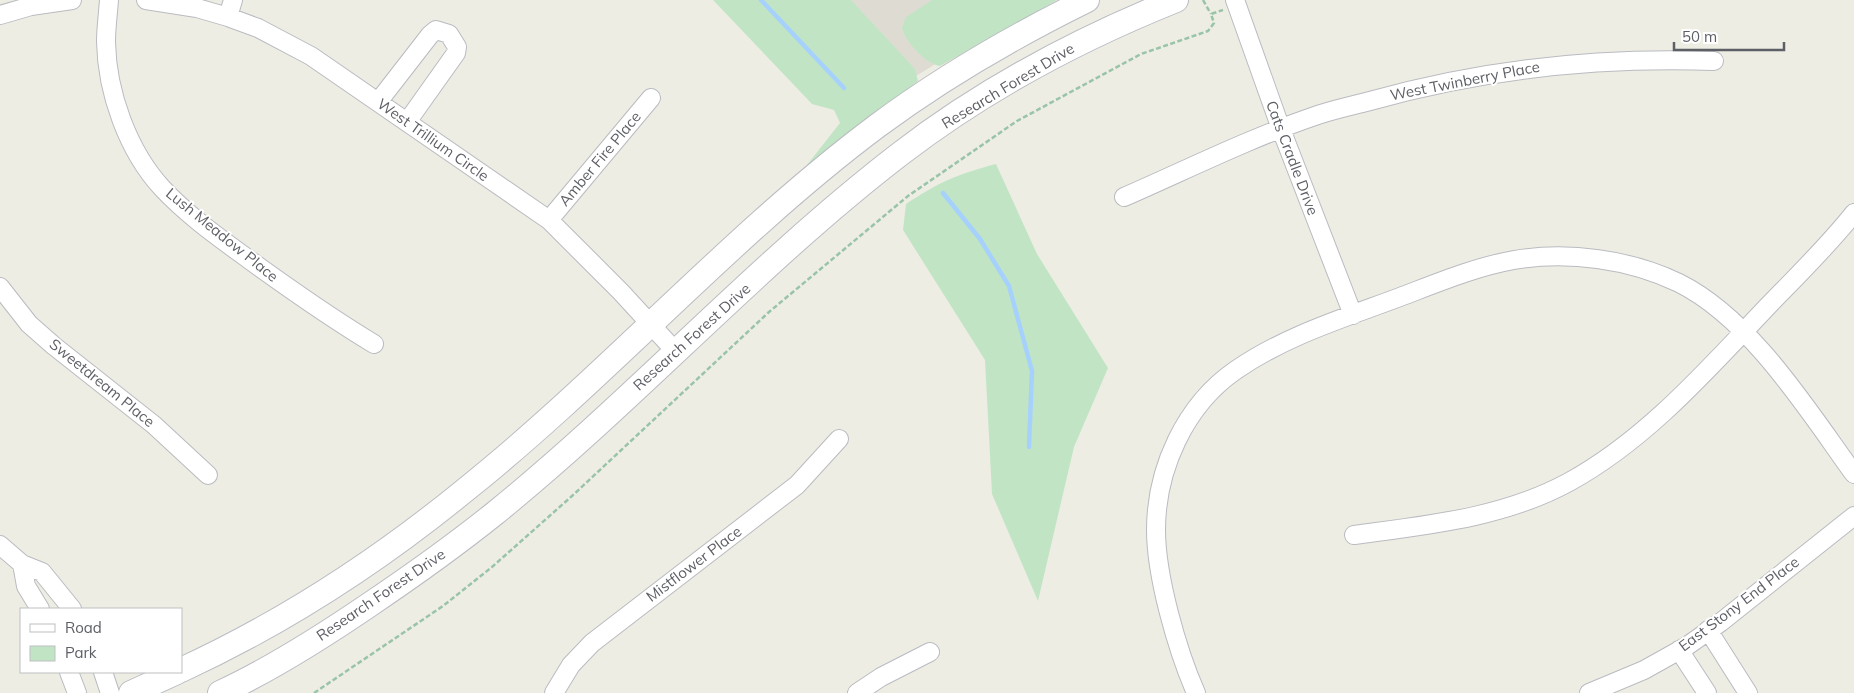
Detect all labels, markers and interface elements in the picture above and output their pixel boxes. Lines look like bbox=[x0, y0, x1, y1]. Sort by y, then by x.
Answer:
scale bar bbox=[1674, 20, 1784, 52]
text: 50 m bbox=[1682, 27, 1717, 46]
street label: Research Forest Drive bbox=[938, 38, 1078, 133]
street label: West Twinberry Place bbox=[1388, 57, 1541, 104]
street label: West Trillium Circle bbox=[374, 94, 493, 185]
street label: Cats Cradle Drive bbox=[1262, 98, 1323, 218]
street label: Amber Fire Place bbox=[554, 107, 645, 210]
street label: Lush Meadow Place bbox=[162, 183, 282, 286]
street label: Research Forest Drive bbox=[629, 279, 754, 394]
street label: Sweetdream Place bbox=[46, 334, 159, 431]
street label: Mistflower Place bbox=[642, 522, 745, 606]
street label: Research Forest Drive bbox=[313, 544, 449, 645]
street label: East Stony End Place bbox=[1675, 552, 1803, 655]
legend bbox=[20, 608, 182, 673]
text: Road bbox=[65, 618, 102, 637]
text: Park bbox=[65, 643, 97, 662]

